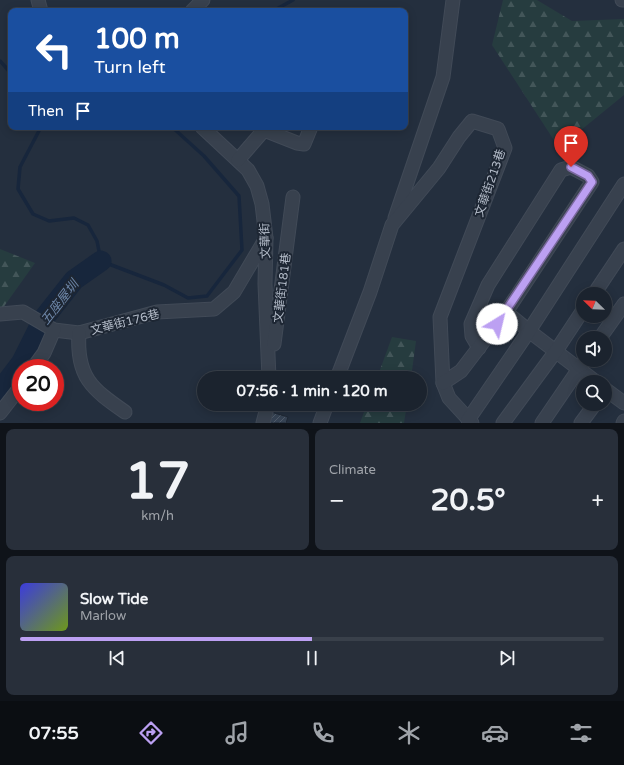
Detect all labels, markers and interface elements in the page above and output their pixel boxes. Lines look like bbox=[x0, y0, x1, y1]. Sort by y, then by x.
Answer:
text: 100 m bbox=[94, 22, 180, 56]
icon: left bbox=[28, 24, 80, 76]
text: Turn left bbox=[94, 56, 166, 78]
icon: arrive bbox=[72, 100, 94, 122]
text: Then bbox=[28, 102, 64, 120]
pin bbox=[554, 126, 588, 167]
icon: arrive bbox=[560, 132, 582, 154]
street label: 文華街213巷 bbox=[472, 147, 508, 219]
street label: 文華街 bbox=[257, 223, 273, 259]
street label: 文華街181巷 bbox=[271, 252, 293, 324]
water label: 五座屋圳 bbox=[37, 276, 83, 328]
north arrow bbox=[576, 287, 612, 323]
map controls bbox=[576, 287, 612, 411]
position arrow bbox=[476, 303, 518, 345]
street label: 文華街176巷 bbox=[89, 307, 161, 337]
button: sound bbox=[576, 331, 612, 367]
speed limit sign: 20 bbox=[12, 359, 64, 411]
button: search bbox=[576, 375, 612, 411]
text: 07:56 · 1 min · 120 m bbox=[237, 382, 387, 400]
text: 17 bbox=[125, 450, 190, 513]
text: Climate bbox=[329, 462, 376, 478]
text: 20.5° bbox=[431, 482, 506, 519]
text: − bbox=[329, 488, 345, 514]
text: + bbox=[592, 488, 604, 514]
text: km/h bbox=[141, 508, 174, 524]
text: Slow Tide bbox=[80, 590, 148, 608]
text: Marlow bbox=[80, 608, 126, 624]
icon: previous bbox=[106, 647, 128, 669]
icon: pause bbox=[301, 647, 323, 669]
icon: next bbox=[496, 647, 518, 669]
icon: directions bbox=[137, 719, 165, 747]
icon: music bbox=[223, 719, 251, 747]
icon: phone bbox=[309, 719, 337, 747]
icon: climate bbox=[395, 719, 423, 747]
icon: car bbox=[481, 719, 509, 747]
icon: filters bbox=[567, 719, 595, 747]
text: 07:55 bbox=[29, 722, 79, 744]

